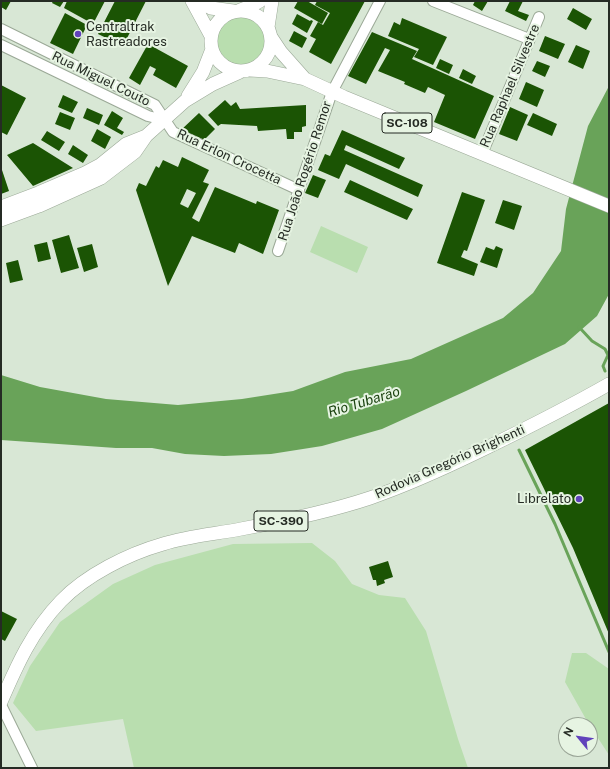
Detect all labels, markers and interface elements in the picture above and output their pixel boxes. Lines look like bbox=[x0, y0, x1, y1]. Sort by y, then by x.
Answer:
place label: Centraltrak Rastreadores bbox=[86, 19, 167, 50]
street label: Rua Raphael Silvestre bbox=[477, 22, 543, 150]
marker: Centraltrak Rastreadores bbox=[73, 29, 83, 39]
street label: Rua Miguel Couto bbox=[49, 48, 153, 110]
street label: Rua João Rogério Remor bbox=[275, 99, 335, 243]
road number: SC-108 bbox=[382, 113, 432, 133]
street label: Rua Erlon Crocetta bbox=[174, 126, 284, 188]
water label: Rio Tubarão bbox=[326, 383, 402, 421]
street label: Rodovia Gregório Brighenti bbox=[373, 422, 527, 502]
place label: Librelato bbox=[517, 491, 571, 507]
marker: Librelato bbox=[574, 494, 584, 504]
road number: SC-390 bbox=[254, 511, 308, 531]
north arrow bbox=[558, 717, 598, 757]
text: N bbox=[561, 725, 576, 738]

